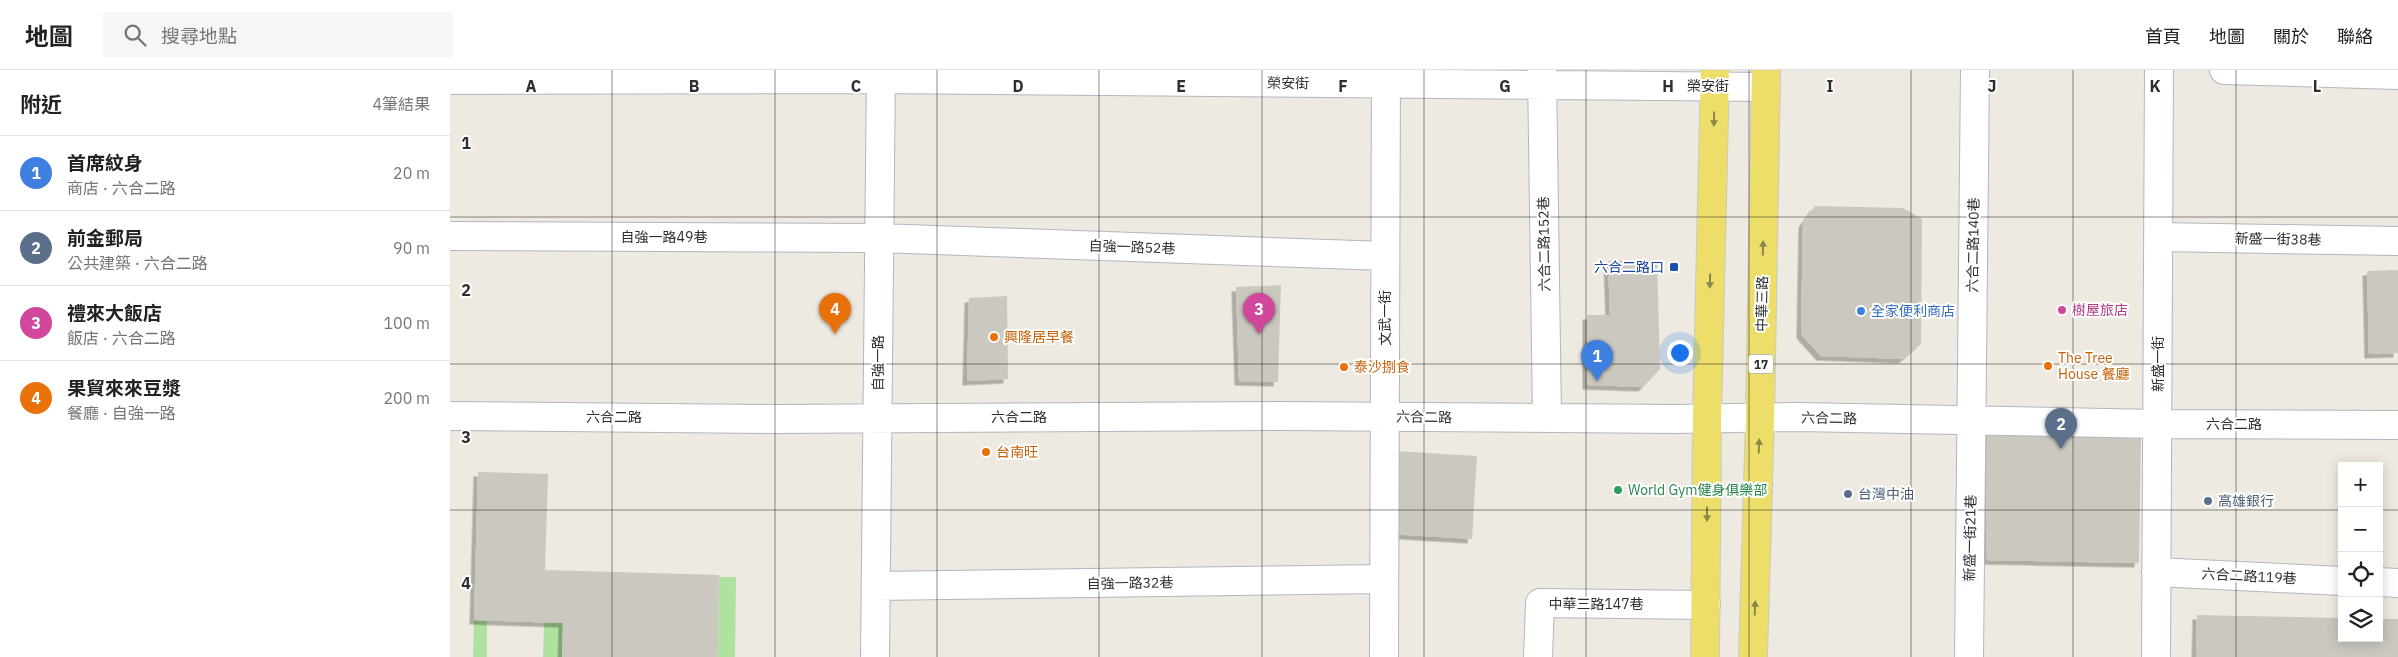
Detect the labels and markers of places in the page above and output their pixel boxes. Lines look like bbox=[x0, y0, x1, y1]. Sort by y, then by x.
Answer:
place label: 六合二路口 bbox=[1594, 258, 1664, 276]
marker: 六合二路口 bbox=[1668, 261, 1680, 273]
pin: 4 bbox=[819, 293, 851, 334]
pin: 3 bbox=[1243, 293, 1275, 334]
place label: 樹屋旅店 bbox=[2072, 301, 2128, 319]
place label: 全家便利商店 bbox=[1871, 302, 1955, 320]
marker: 樹屋旅店 bbox=[2056, 304, 2068, 316]
marker: 全家便利商店 bbox=[1855, 305, 1867, 317]
place label: 興隆居早餐 bbox=[1004, 328, 1074, 346]
marker: 興隆居早餐 bbox=[988, 331, 1000, 343]
pin: 1 bbox=[1581, 340, 1613, 381]
place label: The Tree House 餐廳 bbox=[2058, 349, 2130, 383]
place label: 泰沙捌食 bbox=[1354, 358, 1410, 376]
marker: The Tree House 餐廳 bbox=[2042, 360, 2054, 372]
marker: 泰沙捌食 bbox=[1338, 361, 1350, 373]
pin: 2 bbox=[2045, 408, 2077, 449]
place label: 台南旺 bbox=[996, 443, 1038, 461]
marker: 台南旺 bbox=[980, 446, 992, 458]
place label: World Gym健身俱樂部 bbox=[1628, 481, 1767, 499]
marker: World Gym健身俱樂部 bbox=[1612, 484, 1624, 496]
place label: 台灣中油 bbox=[1858, 485, 1914, 503]
marker: 台灣中油 bbox=[1842, 488, 1854, 500]
place label: 高雄銀行 bbox=[2218, 492, 2274, 510]
marker: 高雄銀行 bbox=[2202, 495, 2214, 507]

